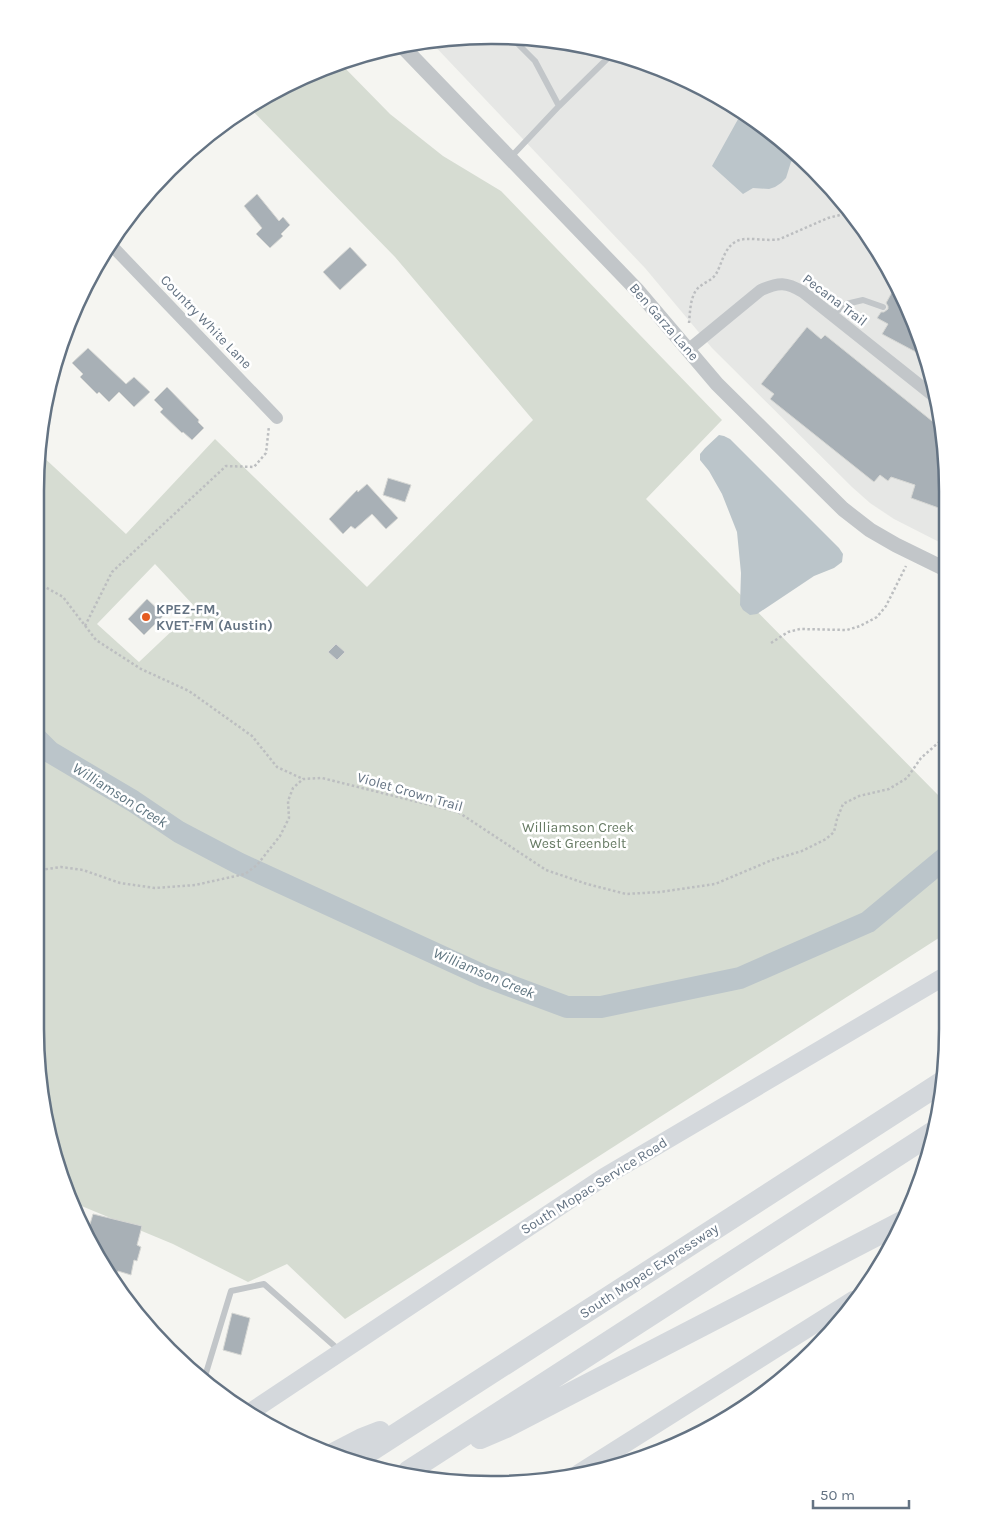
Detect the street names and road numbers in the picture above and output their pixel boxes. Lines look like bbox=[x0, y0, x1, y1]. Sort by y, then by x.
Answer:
street label: Pecana Trail bbox=[799, 270, 871, 330]
street label: Country White Lane bbox=[157, 271, 255, 373]
street label: Ben Garza Lane bbox=[626, 280, 702, 364]
street label: Violet Crown Trail bbox=[355, 769, 465, 815]
street label: South Mopac Service Road bbox=[518, 1134, 670, 1238]
street label: South Mopac Expressway bbox=[576, 1219, 722, 1322]

